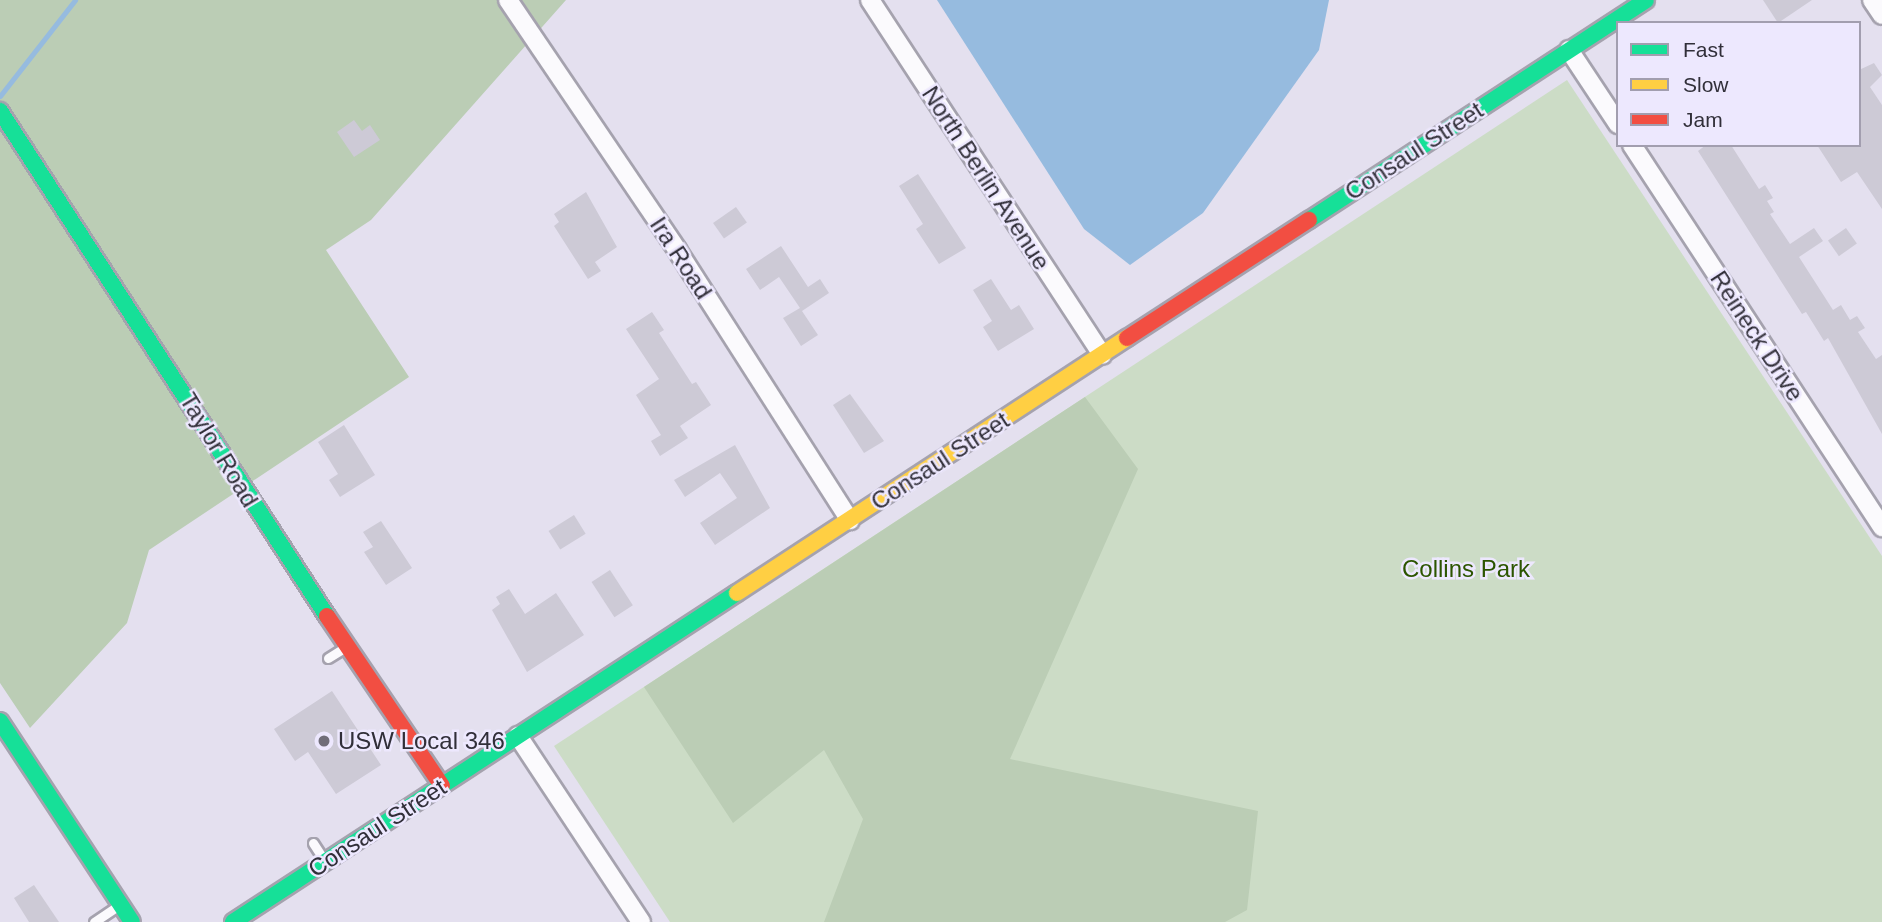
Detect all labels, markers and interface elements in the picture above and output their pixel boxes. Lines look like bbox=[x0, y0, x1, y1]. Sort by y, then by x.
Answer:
legend bbox=[1616, 21, 1861, 147]
text: Fast bbox=[1683, 38, 1724, 61]
text: Slow bbox=[1683, 73, 1729, 96]
street label: North Berlin Avenue bbox=[916, 80, 1056, 276]
street label: Consaul Street bbox=[1340, 96, 1488, 206]
text: Jam bbox=[1683, 108, 1723, 131]
street label: Ira Road bbox=[644, 212, 718, 304]
street label: Reineck Drive bbox=[1704, 266, 1810, 406]
street label: Taylor Road bbox=[174, 388, 264, 512]
street label: Consaul Street bbox=[866, 406, 1014, 516]
park label: Collins Park bbox=[1402, 555, 1530, 583]
place label: USW Local 346 bbox=[338, 727, 505, 755]
marker: USW Local 346 bbox=[316, 733, 332, 749]
street label: Consaul Street bbox=[303, 773, 451, 883]

